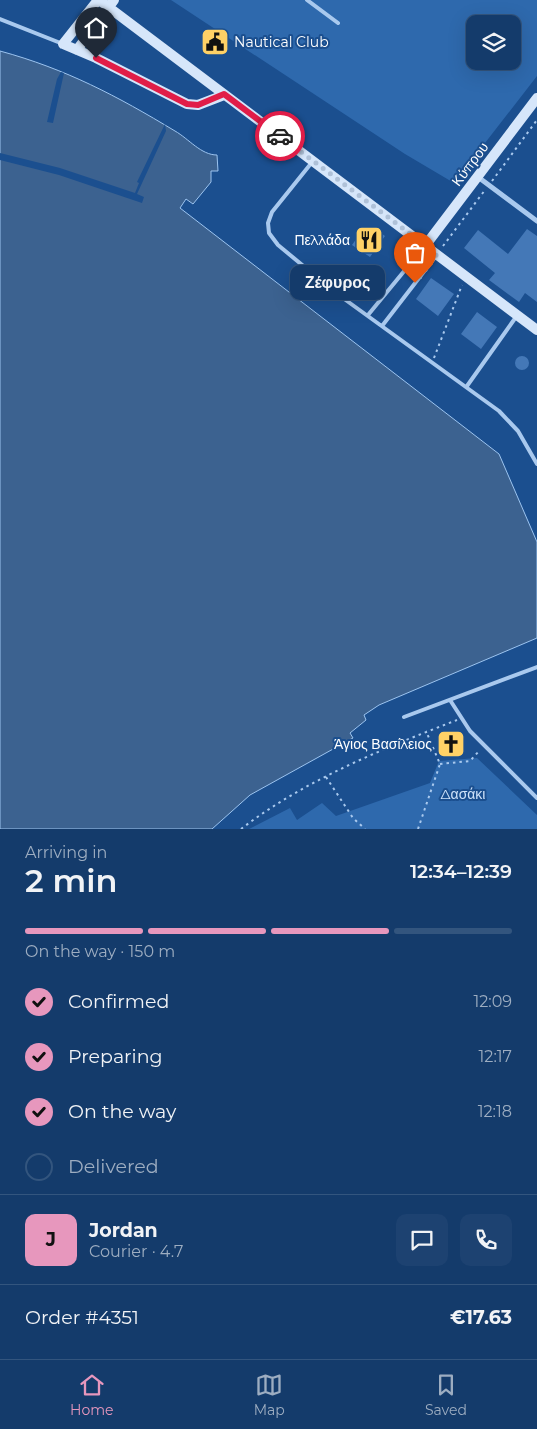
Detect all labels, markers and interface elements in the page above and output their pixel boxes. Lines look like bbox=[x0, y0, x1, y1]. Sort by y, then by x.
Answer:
pin bbox=[75, 7, 117, 58]
icon: home bbox=[82, 14, 110, 42]
map controls bbox=[466, 15, 521, 70]
button: layers bbox=[466, 15, 521, 70]
public building icon: Nautical Club bbox=[200, 27, 230, 57]
place label: Nautical Club bbox=[234, 33, 329, 51]
courier bbox=[255, 111, 305, 161]
icon: car bbox=[266, 122, 294, 150]
street label: Κύπρου bbox=[448, 138, 492, 190]
restaurant icon: Πελλάδα bbox=[354, 225, 384, 255]
place label: Πελλάδα bbox=[294, 231, 350, 249]
pin bbox=[394, 232, 436, 283]
icon: bag bbox=[401, 239, 429, 267]
callout: Ζέφυρος bbox=[290, 266, 385, 300]
text: Ζέφυρος bbox=[305, 273, 370, 292]
church icon: Άγιος Βασίλειος bbox=[436, 729, 466, 759]
place label: Άγιος Βασίλειος bbox=[334, 735, 432, 753]
park label: Δασάκι bbox=[441, 785, 485, 803]
text: Arriving in bbox=[25, 843, 107, 862]
text: 12:34–12:39 bbox=[410, 860, 512, 883]
text: 2 min bbox=[25, 861, 117, 900]
text: On the way · 150 m bbox=[25, 942, 175, 961]
icon: check bbox=[25, 988, 53, 1016]
text: Confirmed bbox=[68, 990, 169, 1013]
text: 12:09 bbox=[473, 992, 512, 1011]
icon: check bbox=[25, 1043, 53, 1071]
text: Preparing bbox=[68, 1045, 163, 1068]
text: 12:17 bbox=[479, 1047, 512, 1066]
icon: check bbox=[25, 1098, 53, 1126]
text: On the way bbox=[68, 1100, 176, 1123]
text: 12:18 bbox=[478, 1102, 512, 1121]
text: Delivered bbox=[68, 1155, 159, 1178]
button: chat bbox=[396, 1214, 448, 1266]
button: phone bbox=[460, 1214, 512, 1266]
text: Jordan bbox=[89, 1219, 158, 1242]
text: J bbox=[46, 1228, 56, 1251]
text: Courier · 4.7 bbox=[89, 1242, 183, 1261]
text: Order #4351 bbox=[25, 1306, 139, 1329]
text: €17.63 bbox=[450, 1306, 512, 1329]
tab: Home bbox=[70, 1371, 114, 1419]
tab: Map bbox=[254, 1371, 285, 1419]
tab: Saved bbox=[425, 1371, 467, 1419]

